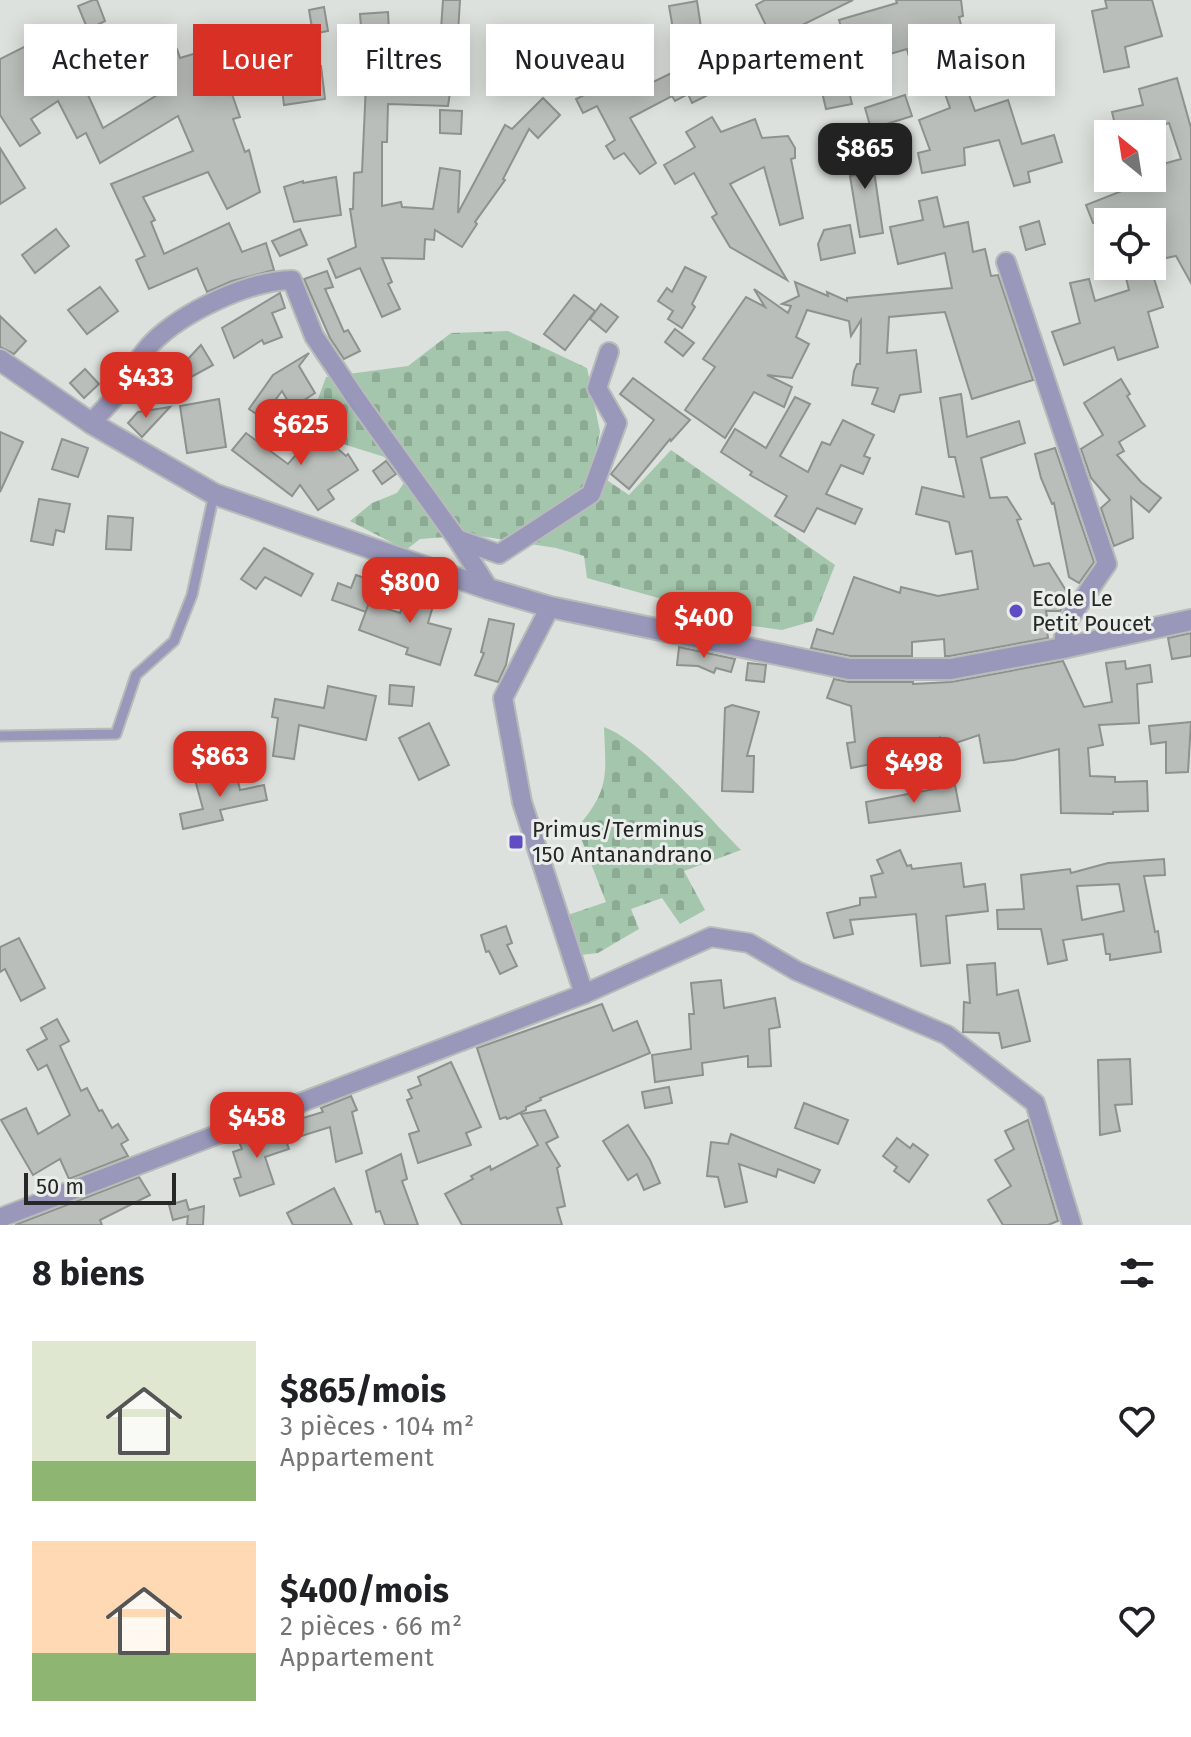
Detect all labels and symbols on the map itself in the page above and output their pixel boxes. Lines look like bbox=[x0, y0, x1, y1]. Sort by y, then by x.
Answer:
north arrow bbox=[1094, 120, 1166, 192]
pin: $865 bbox=[818, 123, 912, 191]
pin: $433 bbox=[99, 352, 193, 420]
pin: $625 bbox=[254, 399, 348, 467]
pin: $800 bbox=[363, 557, 457, 625]
place label: Ecole Le Petit Poucet bbox=[1032, 585, 1152, 637]
pin: $400 bbox=[657, 592, 751, 660]
marker: Ecole Le Petit Poucet bbox=[1007, 602, 1025, 620]
pin: $863 bbox=[173, 731, 267, 799]
pin: $498 bbox=[867, 737, 961, 805]
place label: Primus/Terminus 150 Antanandrano bbox=[532, 816, 712, 868]
marker: Primus/Terminus 150 Antanandrano bbox=[507, 833, 525, 851]
pin: $458 bbox=[210, 1092, 304, 1160]
scale bar bbox=[24, 1169, 176, 1205]

